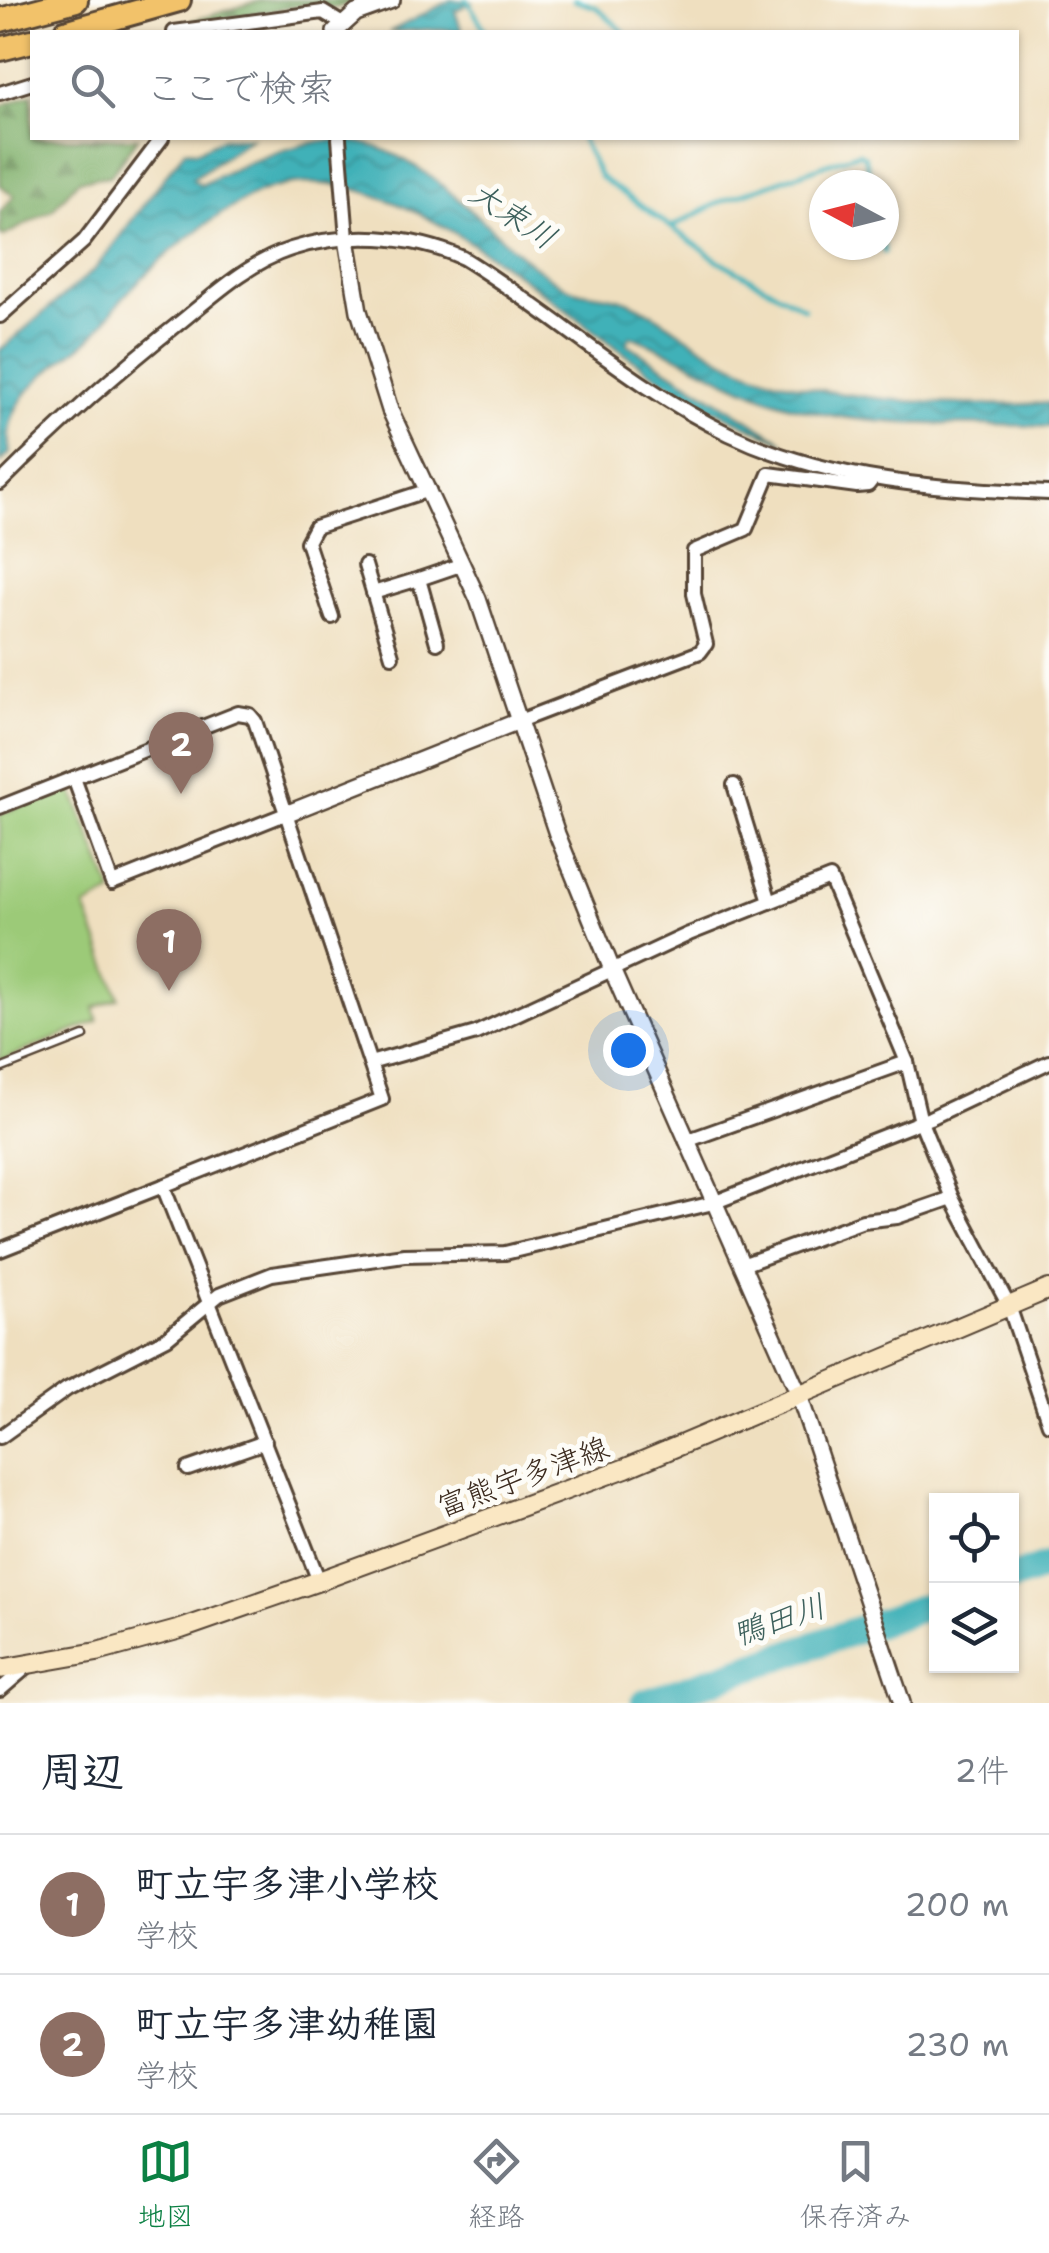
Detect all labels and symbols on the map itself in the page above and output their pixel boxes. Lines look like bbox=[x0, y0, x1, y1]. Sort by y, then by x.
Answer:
water label: 大束川 bbox=[461, 170, 565, 259]
north arrow bbox=[809, 170, 899, 260]
pin: 2 bbox=[148, 712, 214, 794]
pin: 1 bbox=[136, 908, 202, 991]
your location bbox=[603, 1025, 654, 1076]
street label: 富熊宇多津線 bbox=[431, 1426, 614, 1527]
water label: 鴨田川 bbox=[726, 1584, 831, 1655]

